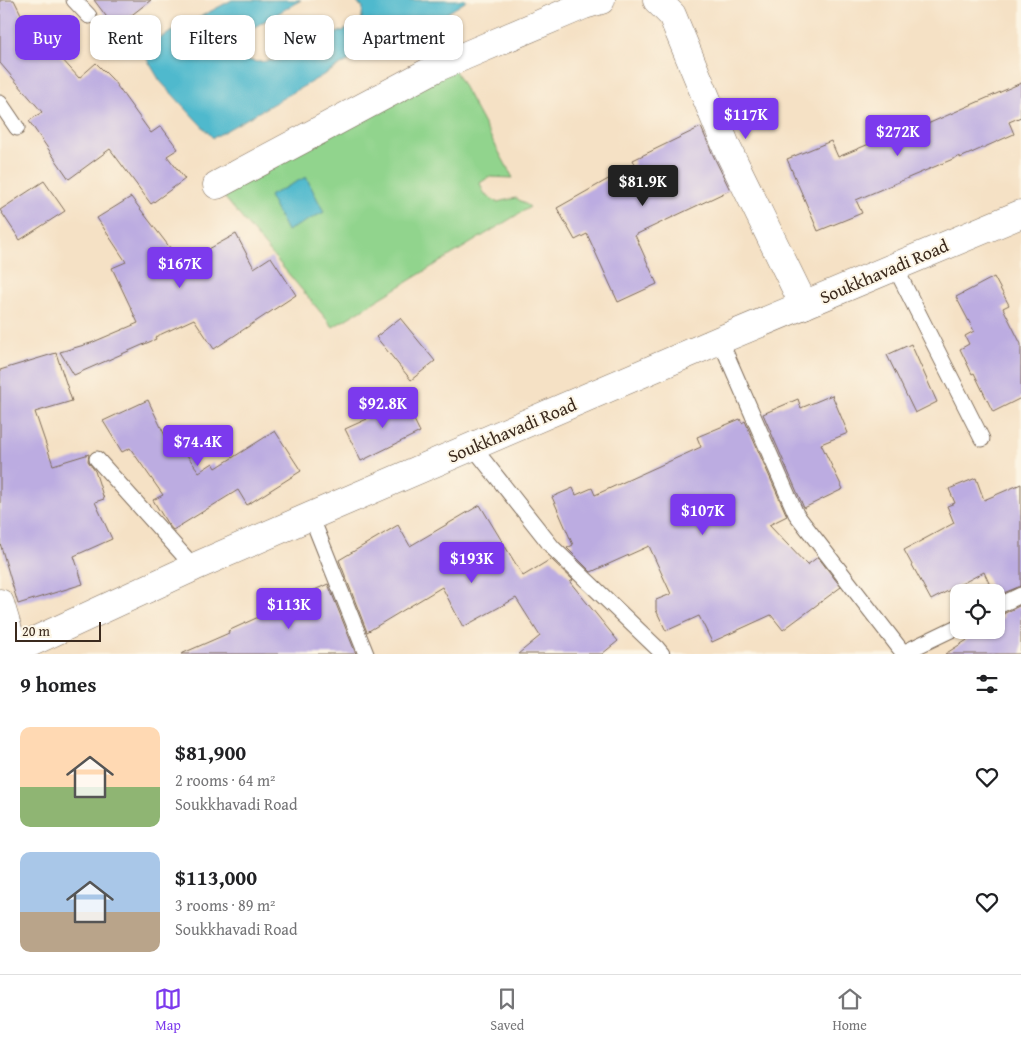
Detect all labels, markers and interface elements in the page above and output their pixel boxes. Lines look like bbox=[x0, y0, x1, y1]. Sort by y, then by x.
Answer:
chip: Buy bbox=[15, 15, 80, 60]
chip: Rent bbox=[90, 15, 161, 60]
chip: Filters bbox=[171, 15, 255, 60]
chip: New bbox=[265, 15, 334, 60]
chip: Apartment bbox=[344, 15, 463, 60]
pin: $117K bbox=[711, 98, 781, 140]
text: $117K bbox=[724, 102, 768, 126]
pin: $272K bbox=[863, 114, 933, 157]
text: $272K bbox=[876, 119, 920, 143]
pin: $81.9K bbox=[602, 164, 684, 207]
text: $81.9K bbox=[619, 169, 667, 193]
street label: Soukkhavadi Road bbox=[815, 232, 953, 310]
pin: $167K bbox=[145, 246, 215, 289]
text: $167K bbox=[158, 251, 202, 275]
pin: $92.8K bbox=[342, 386, 424, 429]
text: $92.8K bbox=[359, 391, 407, 415]
street label: Soukkhavadi Road bbox=[443, 391, 581, 469]
pin: $74.4K bbox=[157, 424, 239, 467]
text: $74.4K bbox=[174, 429, 222, 453]
pin: $107K bbox=[668, 494, 738, 536]
text: $107K bbox=[681, 498, 725, 522]
pin: $193K bbox=[437, 542, 507, 584]
text: $193K bbox=[450, 546, 494, 570]
map controls bbox=[950, 584, 1005, 639]
button: locate bbox=[950, 584, 1005, 639]
pin: $113K bbox=[254, 588, 324, 630]
text: $113K bbox=[267, 592, 311, 616]
scale bar bbox=[15, 619, 101, 642]
text: 20 m bbox=[22, 621, 50, 641]
text: 9 homes bbox=[20, 669, 96, 700]
icon: filters bbox=[973, 670, 1001, 698]
text: $81,900 bbox=[175, 737, 246, 768]
icon: home bbox=[60, 747, 120, 807]
icon: heart bbox=[973, 763, 1001, 791]
text: 2 rooms · 64 m² bbox=[175, 768, 275, 792]
text: Soukkhavadi Road bbox=[175, 792, 297, 816]
text: $113,000 bbox=[175, 862, 257, 893]
icon: home bbox=[60, 872, 120, 932]
icon: heart bbox=[973, 888, 1001, 916]
text: 3 rooms · 89 m² bbox=[175, 893, 275, 917]
text: Soukkhavadi Road bbox=[175, 917, 297, 941]
tab: Map bbox=[154, 985, 182, 1035]
tab: Saved bbox=[490, 985, 524, 1035]
tab: Home bbox=[832, 985, 867, 1035]

